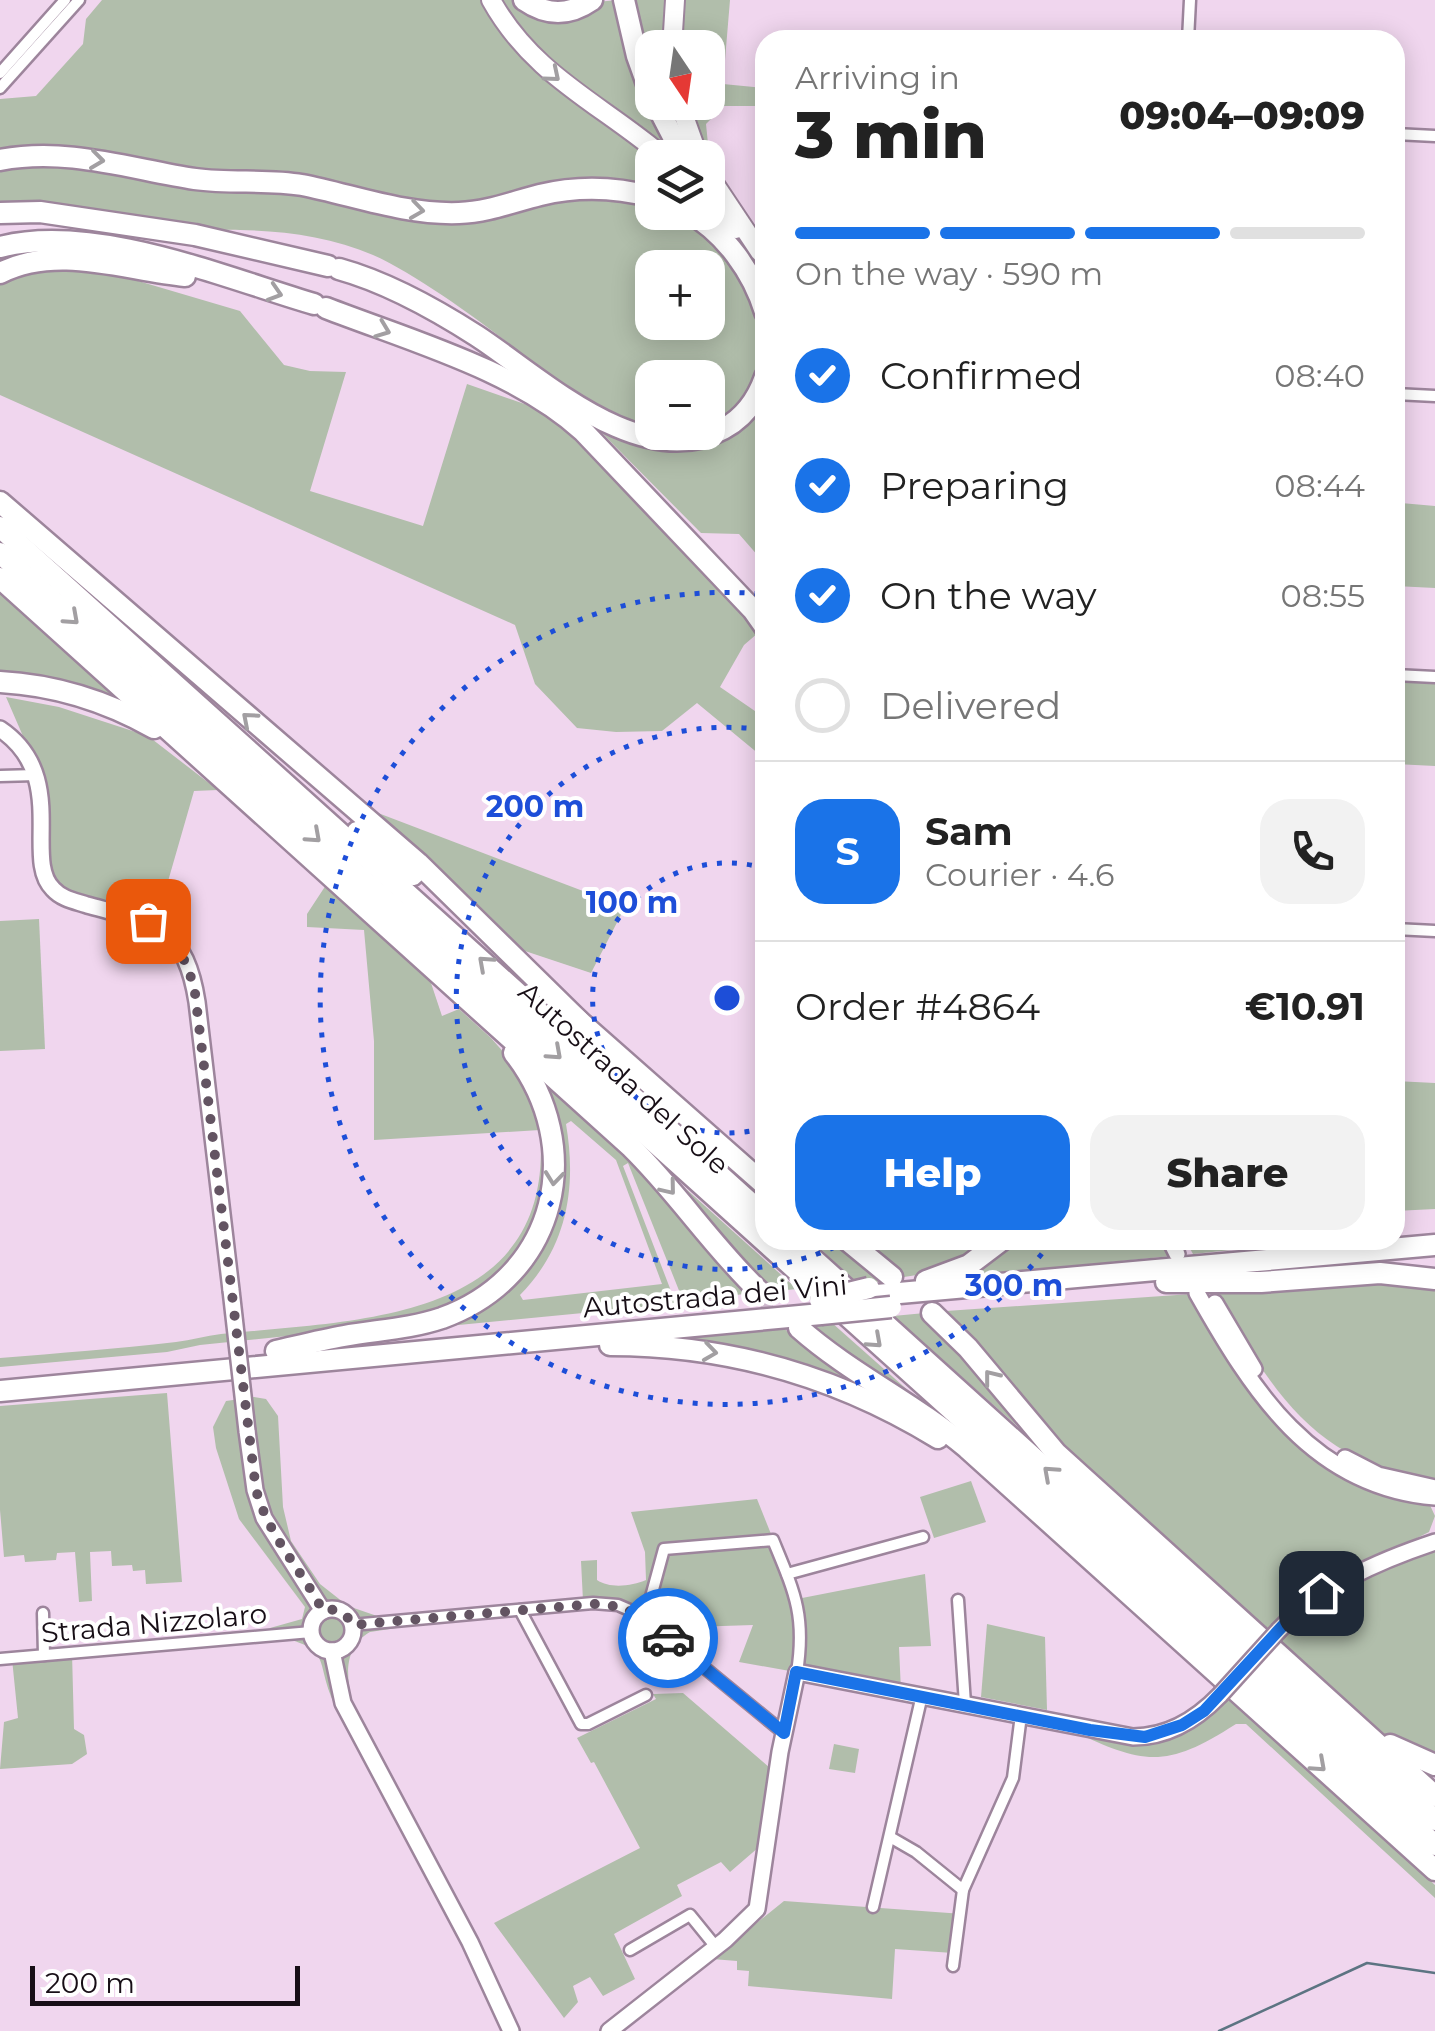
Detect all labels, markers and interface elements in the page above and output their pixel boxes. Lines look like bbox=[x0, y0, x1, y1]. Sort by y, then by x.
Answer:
north arrow bbox=[635, 30, 725, 120]
map controls bbox=[635, 30, 725, 450]
text: Arriving in bbox=[795, 58, 960, 97]
one-way arrow bbox=[541, 63, 559, 81]
text: 09:04–09:09 bbox=[1119, 92, 1365, 139]
text: 3 min bbox=[795, 95, 987, 174]
button: layers bbox=[635, 140, 725, 230]
one-way arrow bbox=[89, 148, 105, 169]
one-way arrow bbox=[409, 198, 425, 219]
button: + bbox=[635, 250, 725, 340]
text: On the way · 590 m bbox=[795, 254, 1103, 293]
one-way arrow bbox=[266, 281, 283, 302]
one-way arrow bbox=[373, 318, 391, 338]
icon: check bbox=[795, 348, 850, 403]
text: Confirmed bbox=[880, 352, 1083, 399]
text: 08:40 bbox=[1274, 356, 1365, 395]
button: − bbox=[635, 360, 725, 450]
icon: check bbox=[795, 458, 850, 513]
text: Preparing bbox=[880, 462, 1069, 509]
text: 08:44 bbox=[1274, 466, 1365, 505]
icon: check bbox=[795, 568, 850, 623]
text: On the way bbox=[880, 572, 1097, 619]
text: 08:55 bbox=[1281, 576, 1365, 615]
one-way arrow bbox=[60, 606, 79, 624]
text: Delivered bbox=[880, 682, 1061, 729]
one-way arrow bbox=[242, 712, 261, 730]
text: 200 m bbox=[486, 788, 584, 825]
button: phone bbox=[1260, 799, 1365, 904]
text: Sam bbox=[925, 808, 1013, 855]
one-way arrow bbox=[302, 824, 321, 842]
text: S bbox=[835, 828, 860, 875]
text: Courier · 4.6 bbox=[925, 855, 1114, 894]
pin bbox=[106, 879, 191, 964]
text: 100 m bbox=[586, 884, 678, 921]
icon: bag bbox=[121, 894, 176, 949]
one-way arrow bbox=[478, 957, 497, 975]
street label: Autostrada del Sole bbox=[512, 975, 736, 1181]
centre of rings bbox=[709, 980, 745, 1016]
text: Order #4864 bbox=[795, 983, 1040, 1030]
text: €10.91 bbox=[1245, 983, 1365, 1030]
one-way arrow bbox=[543, 1041, 562, 1059]
button: Help bbox=[795, 1115, 1070, 1230]
button: Share bbox=[1090, 1115, 1365, 1230]
one-way arrow bbox=[544, 1171, 565, 1187]
one-way arrow bbox=[657, 1176, 675, 1194]
text: 300 m bbox=[964, 1267, 1063, 1304]
street label: Autostrada dei Vini bbox=[581, 1268, 849, 1324]
one-way arrow bbox=[863, 1329, 882, 1347]
one-way arrow bbox=[702, 1340, 719, 1361]
one-way arrow bbox=[985, 1370, 1003, 1388]
one-way arrow bbox=[1043, 1467, 1062, 1485]
pin bbox=[1279, 1551, 1364, 1636]
icon: home bbox=[1294, 1566, 1349, 1621]
courier bbox=[618, 1588, 718, 1688]
street label: Strada Nizzolaro bbox=[40, 1596, 268, 1650]
icon: car bbox=[641, 1611, 696, 1666]
one-way arrow bbox=[1307, 1753, 1326, 1771]
scale bar bbox=[30, 1961, 300, 2006]
text: 200 m bbox=[45, 1966, 135, 2000]

